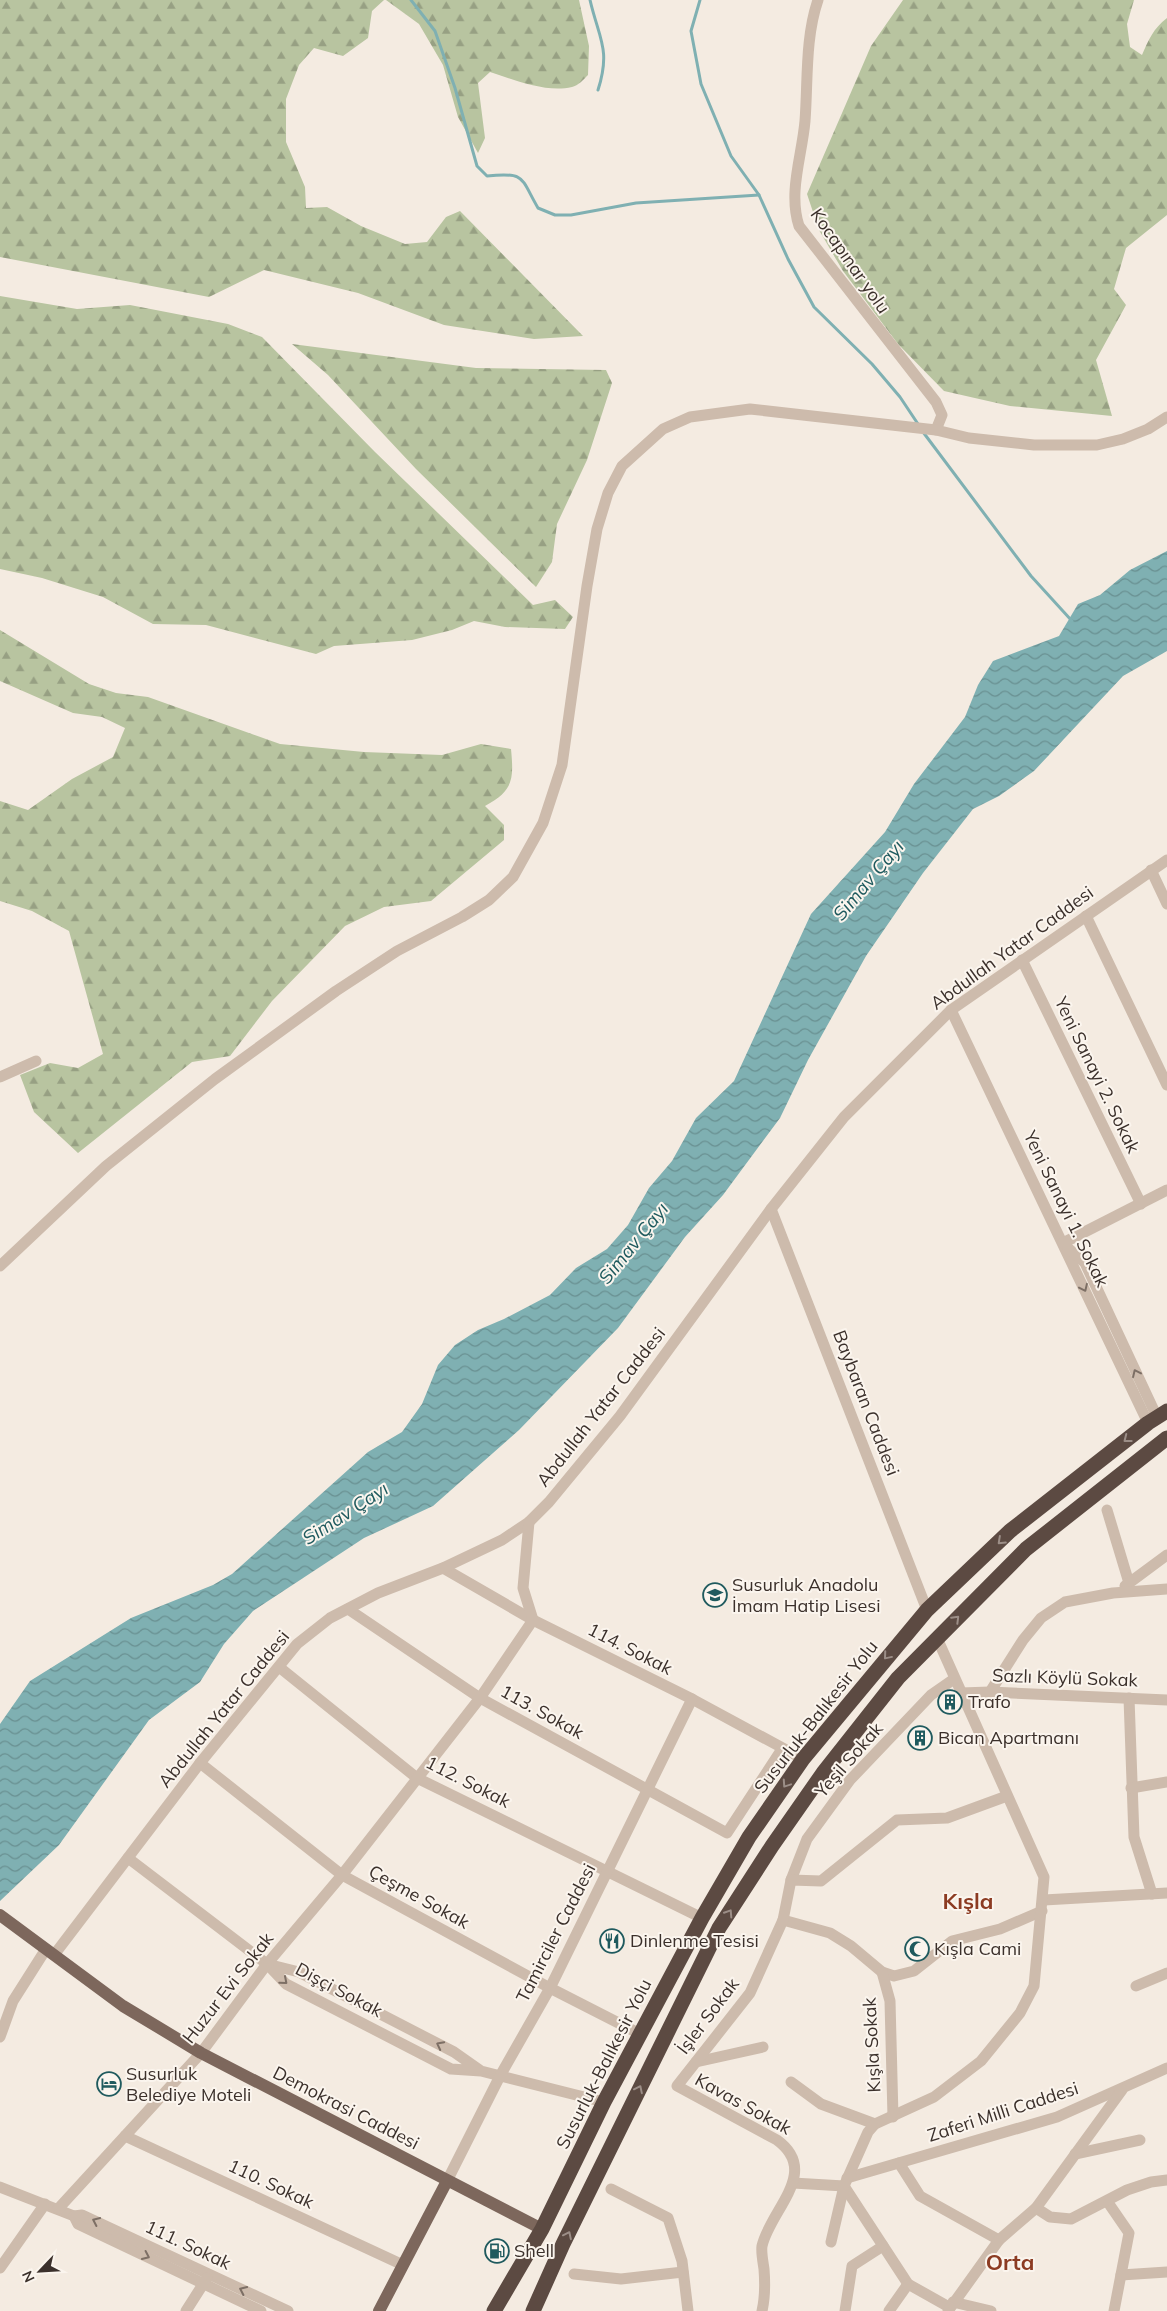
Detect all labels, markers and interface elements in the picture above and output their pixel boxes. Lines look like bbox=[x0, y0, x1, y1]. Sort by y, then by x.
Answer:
street label: Kocapınar yolu bbox=[806, 204, 895, 318]
water label: Simav Çayı bbox=[827, 835, 909, 925]
street label: Abdullah Yatar Caddesi bbox=[926, 881, 1098, 1014]
street label: Yeni Sanayi 2. Sokak bbox=[1049, 992, 1146, 1157]
street label: Yeni Sanayi 1. Sokak bbox=[1018, 1126, 1115, 1291]
water label: Simav Çayı bbox=[593, 1197, 673, 1289]
one-way arrow bbox=[1078, 1282, 1088, 1291]
street label: Abdullah Yatar Caddesi bbox=[531, 1322, 670, 1491]
street label: Baybaran Caddesi bbox=[828, 1327, 905, 1479]
one-way arrow bbox=[1132, 1369, 1142, 1378]
one-way arrow bbox=[1124, 1434, 1133, 1443]
water label: Simav Çayı bbox=[297, 1476, 393, 1550]
one-way arrow bbox=[997, 1535, 1006, 1544]
place label: Susurluk Anadolu İmam Hatip Lisesi bbox=[732, 1573, 880, 1617]
school or university icon: Susurluk Anadolu İmam Hatip Lisesi bbox=[702, 1582, 728, 1608]
one-way arrow bbox=[950, 1616, 959, 1625]
street label: 114. Sokak bbox=[584, 1617, 677, 1680]
street label: Abdullah Yatar Caddesi bbox=[153, 1625, 294, 1792]
street label: Susurluk-Balıkesir Yolu bbox=[749, 1636, 883, 1798]
one-way arrow bbox=[883, 1651, 892, 1660]
street label: Sazlı Köylü Sokak bbox=[992, 1663, 1139, 1692]
street label: 113. Sokak bbox=[496, 1679, 589, 1744]
building icon: Trafo bbox=[937, 1689, 963, 1715]
place label: Trafo bbox=[968, 1690, 1011, 1713]
street label: Yeşil Sokak bbox=[809, 1717, 888, 1803]
building icon: Bican Apartmanı bbox=[907, 1725, 933, 1751]
place label: Bican Apartmanı bbox=[938, 1726, 1079, 1749]
street label: 112. Sokak bbox=[422, 1750, 515, 1813]
one-way arrow bbox=[783, 1778, 792, 1787]
street label: Çeşme Sokak bbox=[365, 1859, 474, 1934]
street label: Tamirciler Caddesi bbox=[511, 1860, 600, 2006]
district label: Kışla bbox=[943, 1887, 993, 1915]
one-way arrow bbox=[723, 1910, 732, 1919]
street label: Huzur Evi Sokak bbox=[177, 1927, 279, 2048]
restaurant icon: Dinlenme Tesisi bbox=[599, 1928, 625, 1954]
place label: Dinlenme Tesisi bbox=[630, 1929, 759, 1952]
mosque icon: Kışla Cami bbox=[904, 1936, 930, 1962]
place label: Kışla Cami bbox=[934, 1937, 1021, 1960]
street label: Dişçi Sokak bbox=[292, 1957, 387, 2022]
street label: İşler Sokak bbox=[671, 1972, 744, 2058]
one-way arrow bbox=[279, 1975, 288, 1984]
street label: Susurluk-Balıkesir Yolu bbox=[551, 1975, 656, 2153]
street label: Kışla Sokak bbox=[857, 1996, 885, 2093]
one-way arrow bbox=[436, 2041, 445, 2051]
street label: Demokrasi Caddesi bbox=[269, 2061, 423, 2154]
place label: Susurluk Belediye Moteli bbox=[126, 2062, 251, 2106]
street label: Kavas Sokak bbox=[691, 2068, 796, 2140]
hotel icon: Susurluk Belediye Moteli bbox=[96, 2071, 122, 2097]
street label: Zaferi Milli Caddesi bbox=[925, 2076, 1081, 2147]
one-way arrow bbox=[633, 2085, 644, 2094]
street label: 110. Sokak bbox=[225, 2154, 318, 2214]
street label: 111. Sokak bbox=[142, 2215, 235, 2275]
one-way arrow bbox=[92, 2217, 101, 2228]
one-way arrow bbox=[562, 2231, 572, 2240]
fuel station icon: Shell bbox=[484, 2238, 510, 2264]
place label: Shell bbox=[514, 2239, 554, 2262]
north arrow bbox=[15, 2246, 65, 2296]
district label: Orta bbox=[986, 2248, 1034, 2276]
one-way arrow bbox=[141, 2250, 150, 2260]
text: N bbox=[18, 2268, 39, 2285]
one-way arrow bbox=[239, 2286, 248, 2297]

